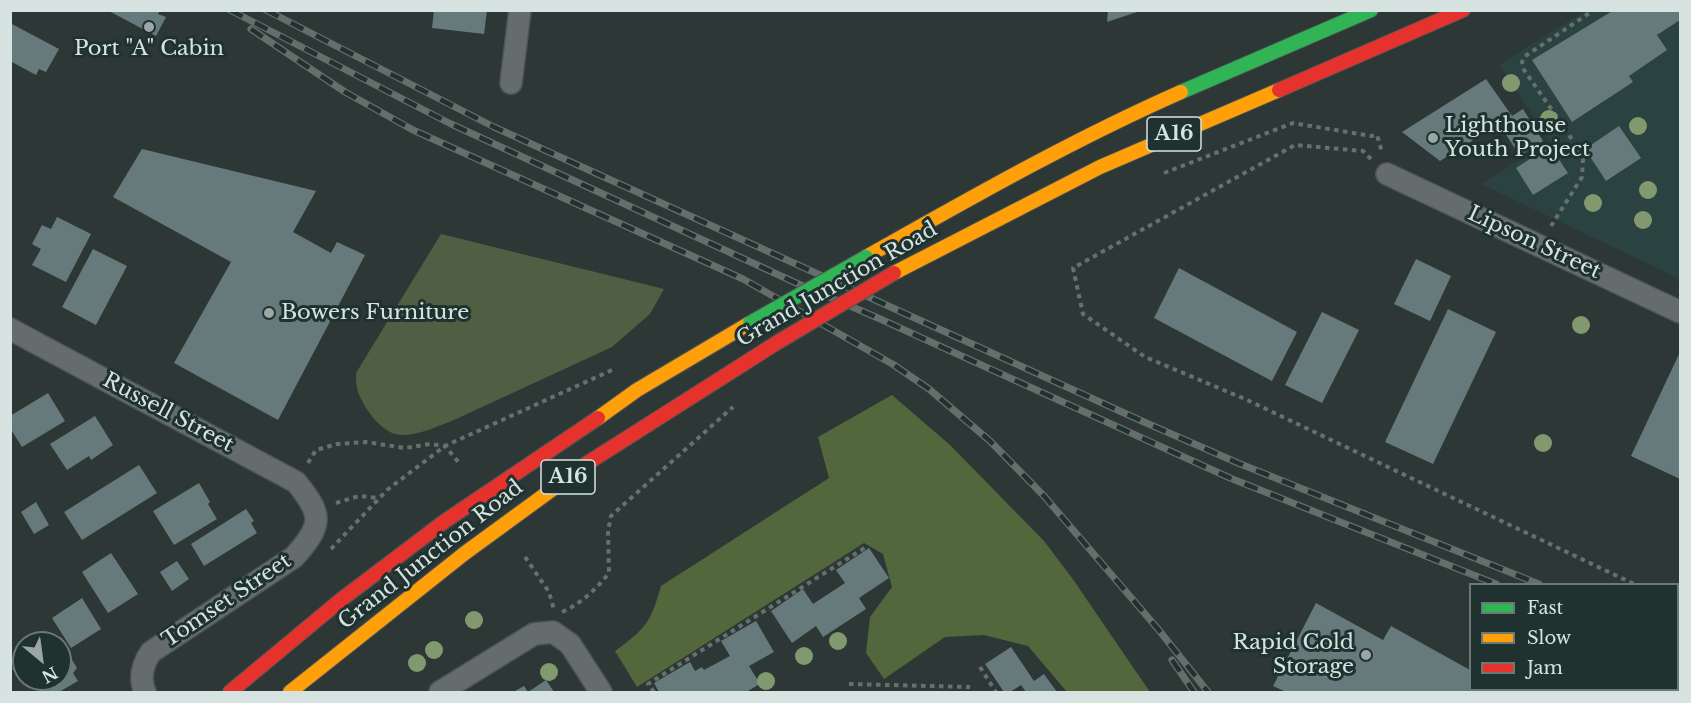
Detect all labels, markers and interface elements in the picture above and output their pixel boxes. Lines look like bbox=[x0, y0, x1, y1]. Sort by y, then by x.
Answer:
marker: Port "A" Cabin bbox=[142, 20, 156, 34]
place label: Port "A" Cabin bbox=[74, 36, 224, 62]
place label: Lighthouse Youth Project bbox=[1445, 113, 1590, 163]
road number: A16 bbox=[1147, 117, 1201, 151]
marker: Lighthouse Youth Project bbox=[1426, 131, 1440, 145]
street label: Lipson Street bbox=[1464, 201, 1604, 285]
street label: Grand Junction Road bbox=[732, 217, 942, 353]
place label: Bowers Furniture bbox=[281, 300, 469, 326]
marker: Bowers Furniture bbox=[262, 306, 276, 320]
street label: Russell Street bbox=[98, 368, 238, 458]
road number: A16 bbox=[541, 460, 595, 494]
street label: Grand Junction Road bbox=[334, 475, 528, 635]
street label: Tomset Street bbox=[158, 549, 296, 653]
legend bbox=[1469, 583, 1679, 691]
text: Fast bbox=[1527, 597, 1563, 619]
text: Slow bbox=[1527, 627, 1571, 649]
place label: Rapid Cold Storage bbox=[1233, 630, 1354, 680]
north arrow bbox=[12, 631, 72, 691]
marker: Rapid Cold Storage bbox=[1359, 648, 1373, 662]
text: Jam bbox=[1527, 657, 1563, 679]
text: N bbox=[38, 663, 61, 687]

